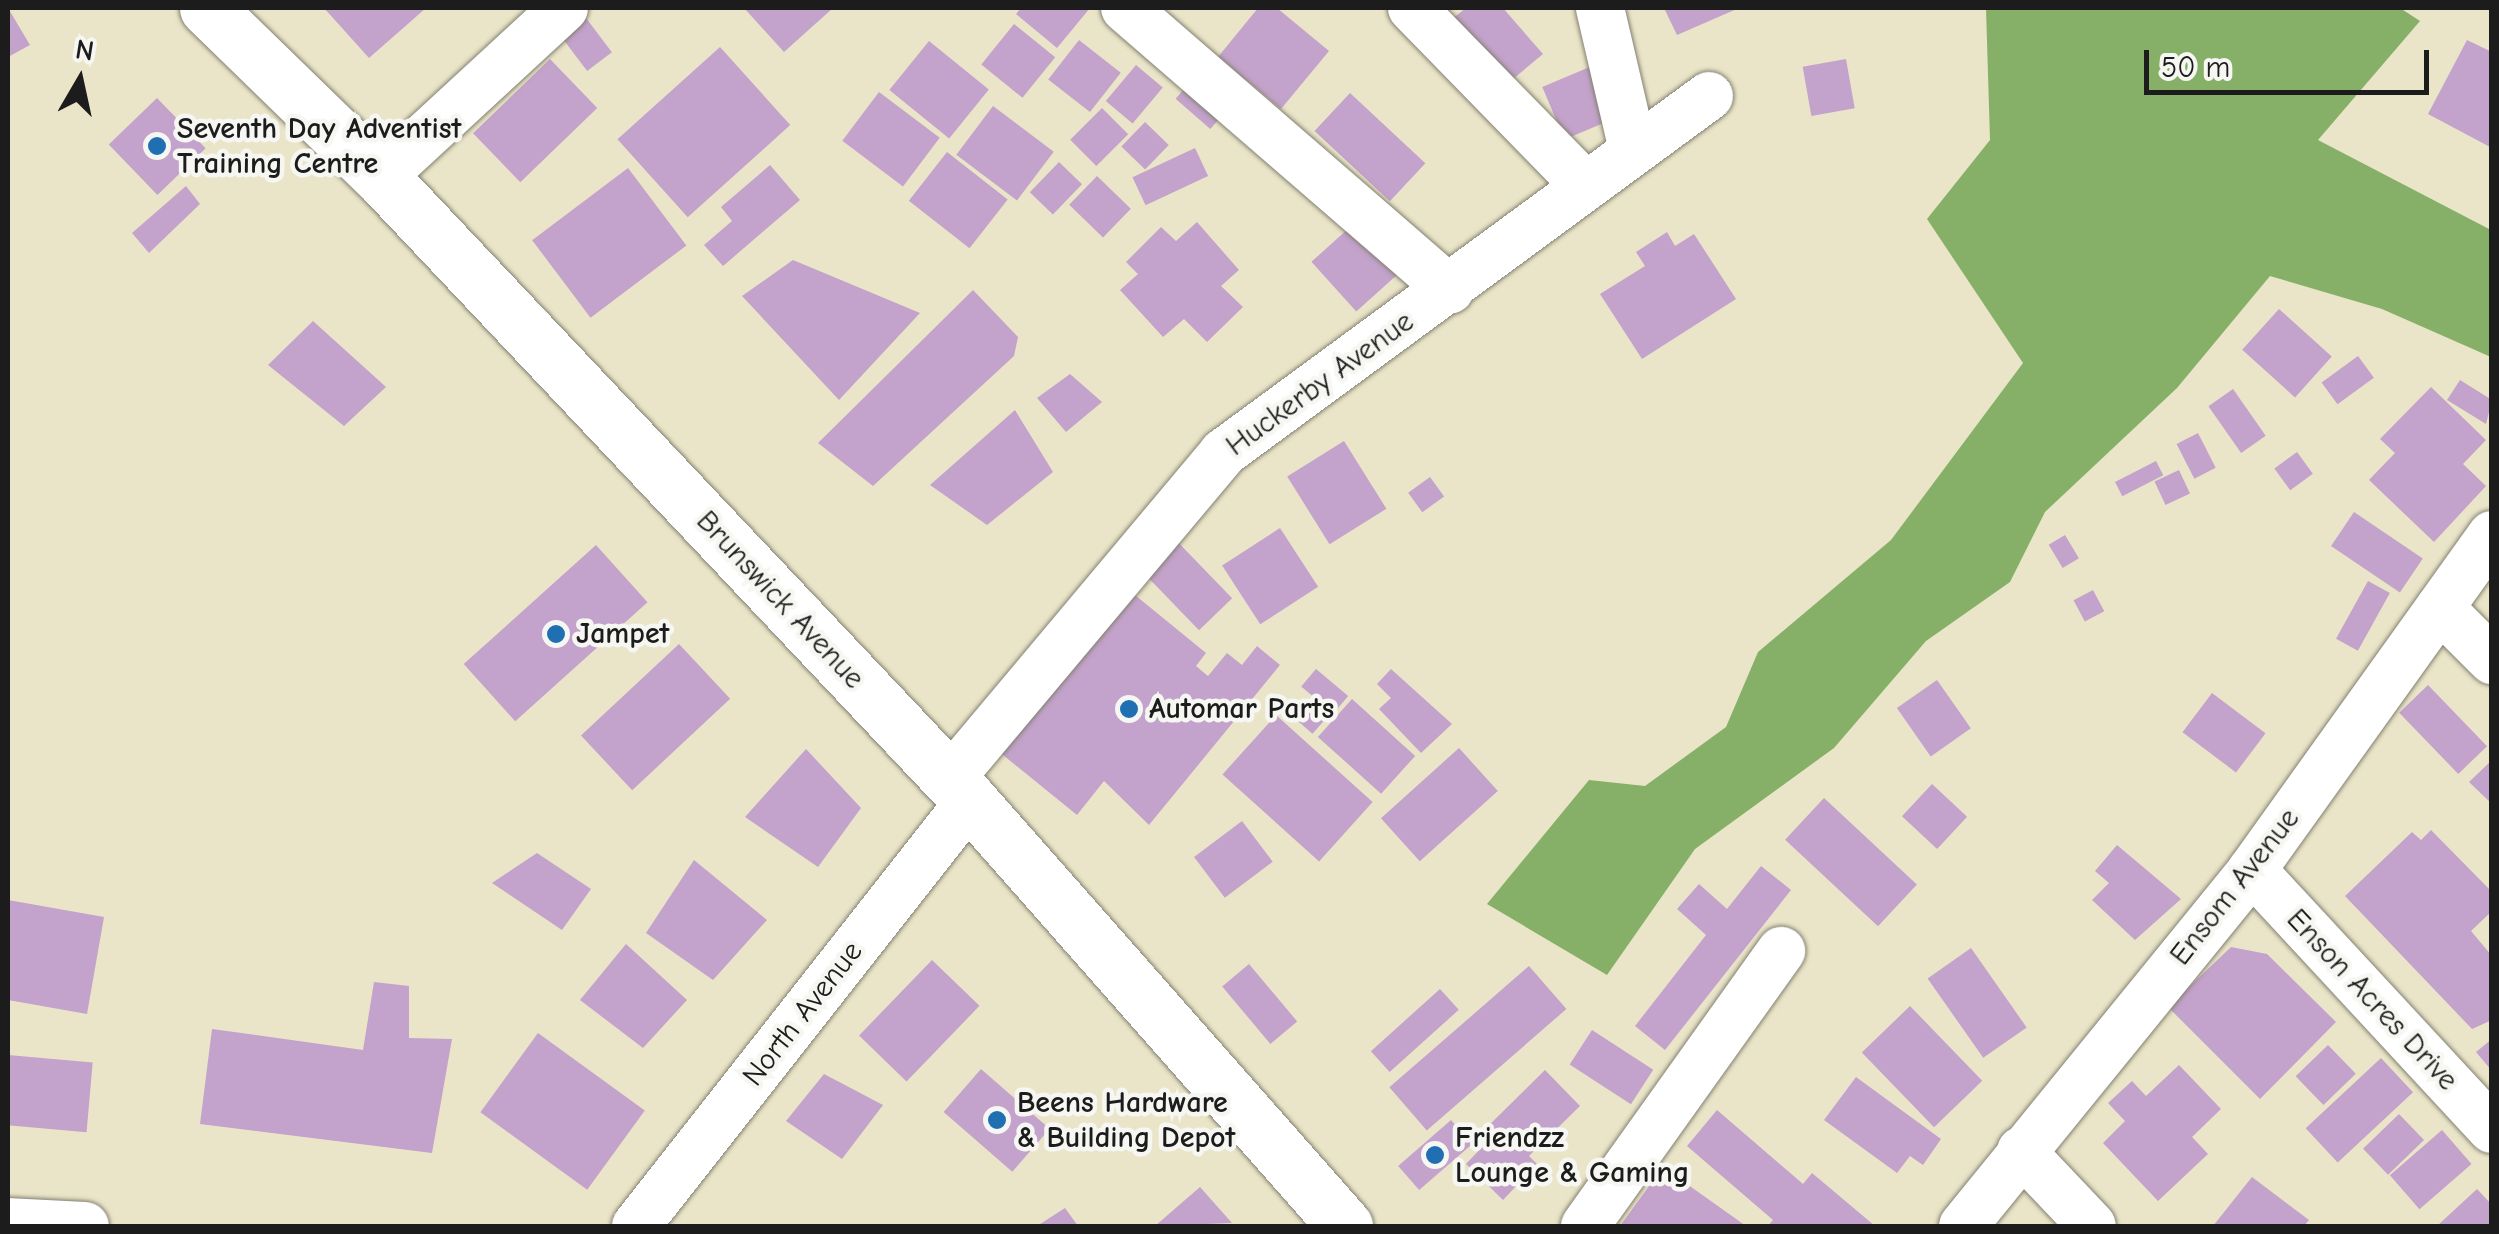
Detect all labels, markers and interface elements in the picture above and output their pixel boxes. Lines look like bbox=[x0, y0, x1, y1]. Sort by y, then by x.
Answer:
north arrow bbox=[30, 30, 130, 130]
scale bar bbox=[2149, 30, 2434, 92]
text: N bbox=[73, 33, 96, 68]
text: 50 m bbox=[2161, 50, 2230, 85]
place label: Seventh Day Adventist Training Centre bbox=[177, 111, 461, 182]
marker: Seventh Day Adventist Training Centre bbox=[146, 135, 168, 157]
street label: Huckerby Avenue bbox=[1219, 304, 1421, 464]
street label: Brunswick Avenue bbox=[688, 504, 872, 696]
place label: Jampet bbox=[576, 616, 669, 652]
marker: Jampet bbox=[545, 623, 567, 645]
place label: Automar Parts bbox=[1149, 691, 1334, 727]
marker: Automar Parts bbox=[1118, 698, 1140, 720]
street label: Ensom Avenue bbox=[2163, 801, 2307, 973]
street label: Enson Acres Drive bbox=[2279, 902, 2465, 1098]
street label: North Avenue bbox=[735, 935, 871, 1093]
place label: Beens Hardware & Building Depot bbox=[1017, 1085, 1235, 1156]
marker: Beens Hardware & Building Depot bbox=[986, 1109, 1008, 1131]
place label: Friendzz Lounge & Gaming bbox=[1455, 1120, 1689, 1190]
marker: Friendzz Lounge & Gaming bbox=[1424, 1144, 1446, 1166]

